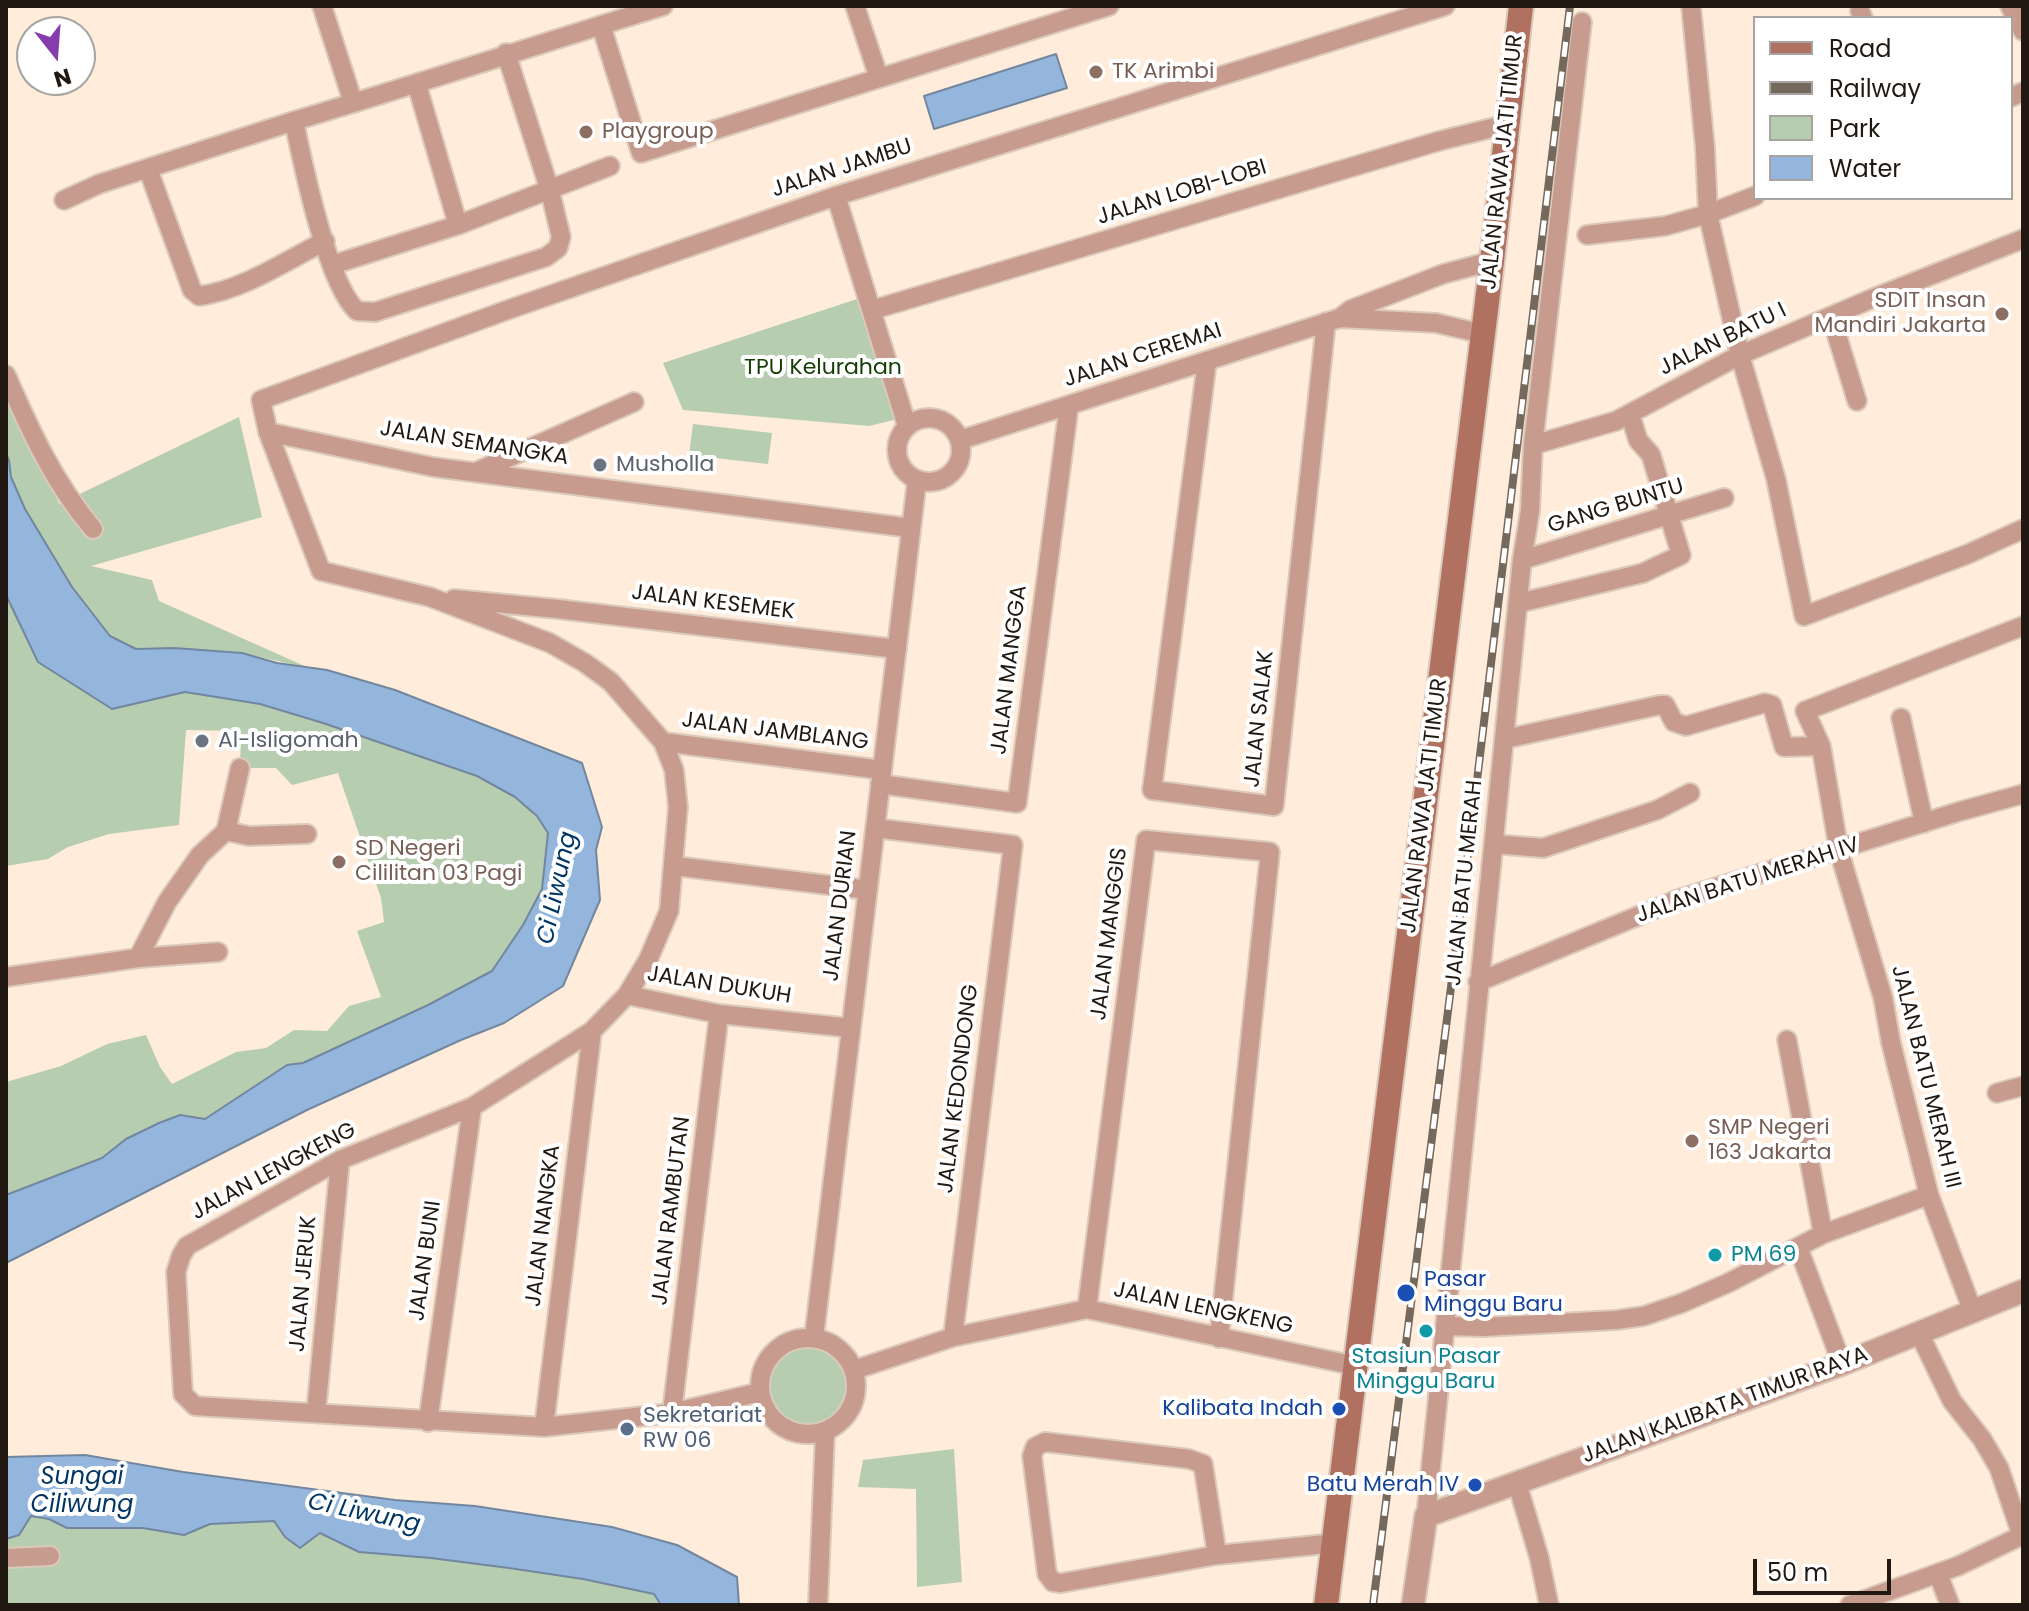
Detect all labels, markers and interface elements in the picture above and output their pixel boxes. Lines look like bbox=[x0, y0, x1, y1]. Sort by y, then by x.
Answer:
north arrow bbox=[16, 16, 96, 96]
legend bbox=[1753, 16, 2013, 200]
text: Road bbox=[1829, 32, 1891, 65]
street label: JALAN RAWA JATI TIMUR bbox=[1476, 33, 1530, 291]
place label: TK Arimbi bbox=[1112, 59, 1214, 85]
text: N bbox=[50, 60, 75, 95]
marker: TK Arimbi bbox=[1087, 63, 1105, 81]
text: Railway bbox=[1829, 72, 1921, 105]
text: Park bbox=[1829, 112, 1880, 145]
place label: Playgroup bbox=[602, 119, 714, 145]
marker: Playgroup bbox=[577, 123, 595, 141]
street label: JALAN JAMBU bbox=[769, 134, 915, 204]
text: Water bbox=[1829, 152, 1901, 185]
street label: JALAN LOBI-LOBI bbox=[1094, 155, 1270, 231]
place label: SDIT Insan Mandiri Jakarta bbox=[1815, 288, 1986, 340]
street label: JALAN BATU I bbox=[1655, 298, 1791, 382]
marker: SDIT Insan Mandiri Jakarta bbox=[1993, 305, 2011, 323]
street label: JALAN CEREMAI bbox=[1061, 318, 1225, 394]
park label: TPU Kelurahan bbox=[744, 355, 902, 381]
street label: JALAN SEMANGKA bbox=[378, 416, 570, 472]
place label: Musholla bbox=[616, 452, 714, 478]
marker: Musholla bbox=[591, 456, 609, 474]
street label: GANG BUNTU bbox=[1545, 474, 1687, 540]
street label: JALAN KESEMEK bbox=[630, 580, 796, 626]
street label: JALAN MANGGA bbox=[987, 584, 1033, 756]
street label: JALAN SALAK bbox=[1240, 649, 1280, 789]
street label: JALAN RAWA JATI TIMUR bbox=[1396, 677, 1454, 935]
street label: JALAN JAMBLANG bbox=[680, 707, 870, 757]
place label: Al-Isligomah bbox=[218, 728, 359, 754]
marker: Al-Isligomah bbox=[193, 732, 211, 750]
street label: JALAN BATU MERAH bbox=[1441, 779, 1489, 987]
water label: Ci Liwung bbox=[532, 829, 584, 947]
street label: JALAN DURIAN bbox=[819, 829, 863, 983]
street label: JALAN BATU MERAH IV bbox=[1633, 832, 1863, 930]
place label: SD Negeri Cililitan 03 Pagi bbox=[355, 836, 522, 888]
street label: JALAN MANGGIS bbox=[1086, 846, 1134, 1022]
marker: SD Negeri Cililitan 03 Pagi bbox=[330, 853, 348, 871]
street label: JALAN DUKUH bbox=[645, 962, 793, 1010]
street label: JALAN BATU MERAH III bbox=[1885, 963, 1965, 1191]
street label: JALAN KEDONDONG bbox=[933, 983, 985, 1195]
street label: JALAN RAMBUTAN bbox=[647, 1115, 697, 1307]
place label: SMP Negeri 163 Jakarta bbox=[1708, 1115, 1832, 1166]
street label: JALAN LENGKENG bbox=[187, 1117, 361, 1227]
marker: SMP Negeri 163 Jakarta bbox=[1683, 1132, 1701, 1150]
street label: JALAN NANGKA bbox=[521, 1143, 567, 1309]
street label: JALAN BUNI bbox=[404, 1199, 448, 1323]
street label: JALAN JERUK bbox=[285, 1215, 323, 1353]
place label: PM 69 bbox=[1731, 1242, 1796, 1268]
marker: PM 69 bbox=[1706, 1246, 1724, 1264]
place label: Pasar Minggu Baru bbox=[1424, 1267, 1563, 1318]
street label: JALAN LENGKENG bbox=[1111, 1277, 1295, 1341]
marker: Pasar Minggu Baru bbox=[1395, 1282, 1417, 1304]
marker: Stasiun Pasar Minggu Baru bbox=[1417, 1322, 1435, 1340]
street label: JALAN KALIBATA TIMUR RAYA bbox=[1578, 1342, 1872, 1470]
place label: Stasiun Pasar Minggu Baru bbox=[1352, 1344, 1500, 1396]
place label: Kalibata Indah bbox=[1162, 1396, 1323, 1422]
marker: Kalibata Indah bbox=[1330, 1400, 1348, 1418]
place label: Sekretariat RW 06 bbox=[643, 1403, 762, 1454]
marker: Sekretariat RW 06 bbox=[618, 1420, 636, 1438]
water label: Sungai Ciliwung bbox=[31, 1464, 133, 1520]
place label: Batu Merah IV bbox=[1307, 1472, 1459, 1498]
marker: Batu Merah IV bbox=[1466, 1476, 1484, 1494]
water label: Ci Liwung bbox=[305, 1488, 423, 1540]
scale bar bbox=[1757, 1543, 1895, 1593]
text: 50 m bbox=[1767, 1556, 1828, 1589]

